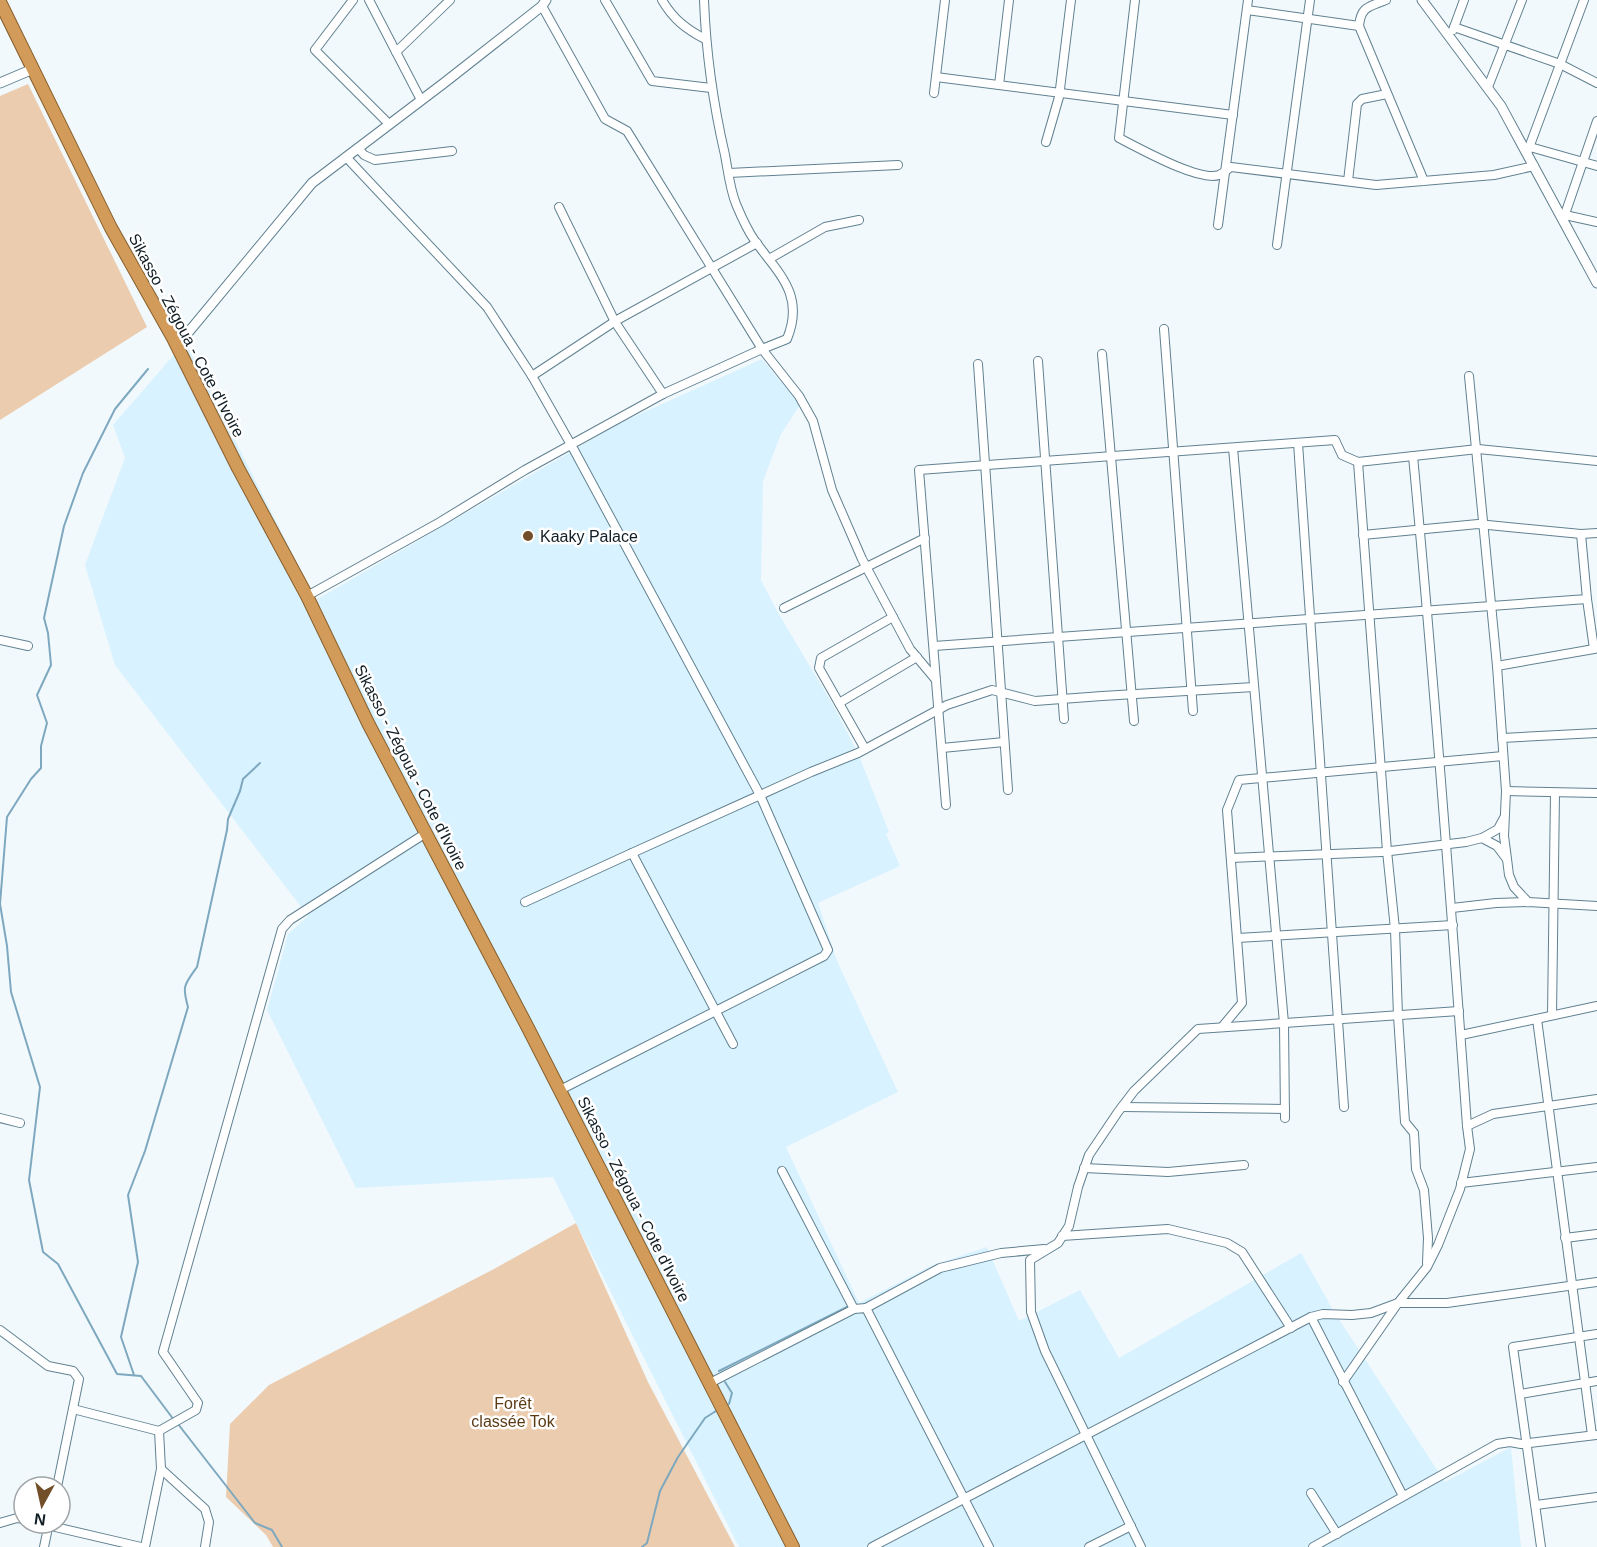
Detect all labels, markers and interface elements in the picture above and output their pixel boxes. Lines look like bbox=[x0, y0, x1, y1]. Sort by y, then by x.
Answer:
street label: Sikasso - Zégoua - Cote d'Ivoire bbox=[126, 231, 248, 440]
place label: Kaaky Palace bbox=[540, 528, 638, 545]
marker: Kaaky Palace bbox=[521, 529, 535, 543]
street label: Sikasso - Zégoua - Cote d'Ivoire bbox=[351, 662, 470, 873]
street label: Sikasso - Zégoua - Cote d'Ivoire bbox=[574, 1094, 693, 1305]
park label: Forêt classée Tok bbox=[471, 1395, 556, 1430]
north arrow bbox=[12, 1475, 72, 1535]
text: N bbox=[33, 1510, 47, 1529]

